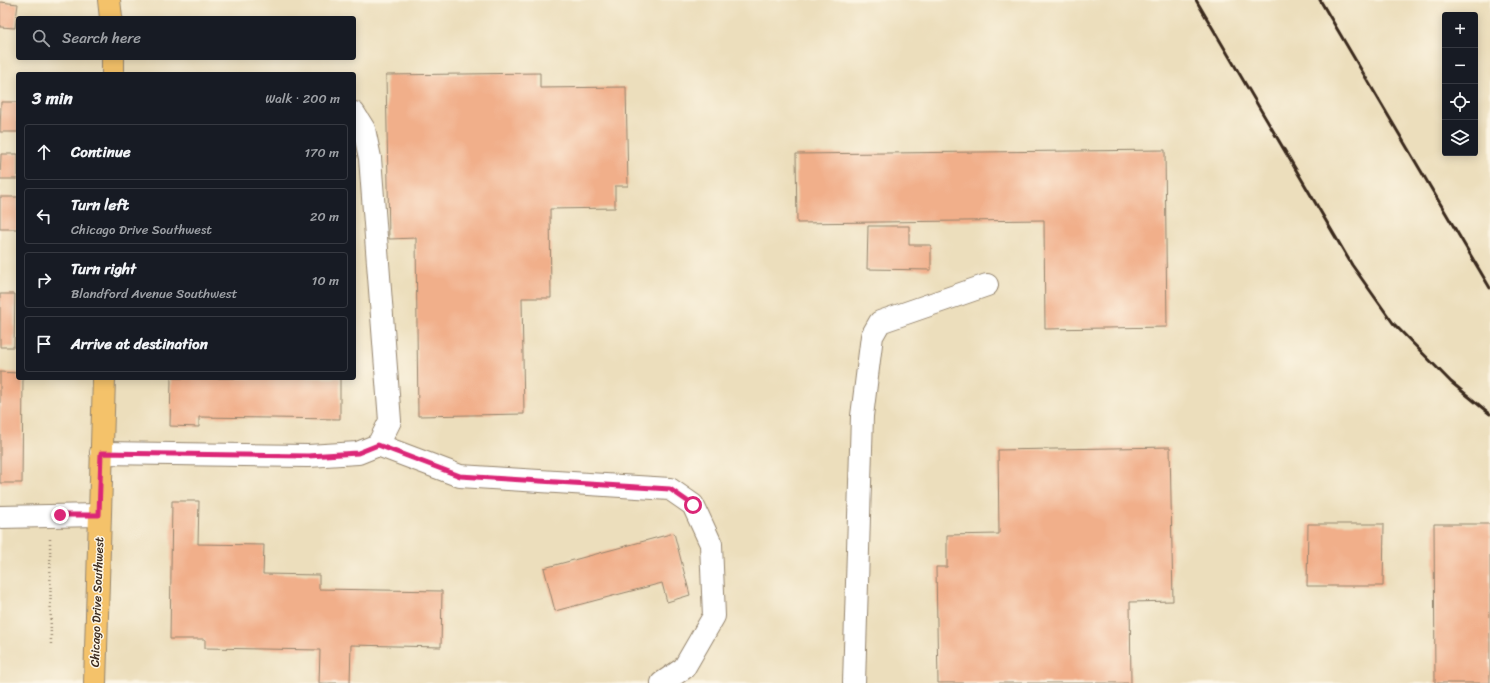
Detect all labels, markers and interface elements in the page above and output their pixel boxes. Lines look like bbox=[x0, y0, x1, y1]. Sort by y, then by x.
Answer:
map controls bbox=[1442, 12, 1478, 156]
button: + bbox=[1442, 12, 1478, 48]
search box bbox=[16, 16, 356, 60]
text: Search here bbox=[62, 25, 141, 51]
icon: search bbox=[30, 27, 52, 49]
button: − bbox=[1442, 48, 1478, 84]
text: 3 min bbox=[32, 83, 73, 113]
button: locate bbox=[1442, 84, 1478, 120]
text: Walk · 200 m bbox=[265, 87, 340, 110]
button: layers bbox=[1442, 120, 1478, 156]
text: Continue bbox=[71, 139, 131, 165]
icon: ahead bbox=[33, 141, 55, 163]
text: 170 m bbox=[304, 141, 339, 164]
text: Turn left bbox=[71, 192, 129, 218]
icon: left bbox=[33, 205, 55, 227]
text: 20 m bbox=[310, 205, 339, 228]
text: Chicago Drive Southwest bbox=[71, 218, 212, 241]
text: Turn right bbox=[71, 256, 136, 282]
icon: right bbox=[33, 269, 55, 291]
text: 10 m bbox=[312, 269, 339, 292]
text: Blandford Avenue Southwest bbox=[71, 282, 237, 305]
text: Arrive at destination bbox=[71, 331, 208, 357]
icon: arrive bbox=[33, 333, 55, 355]
route start bbox=[684, 496, 702, 514]
route end bbox=[51, 506, 69, 524]
street label: Chicago Drive Southwest bbox=[84, 537, 110, 667]

